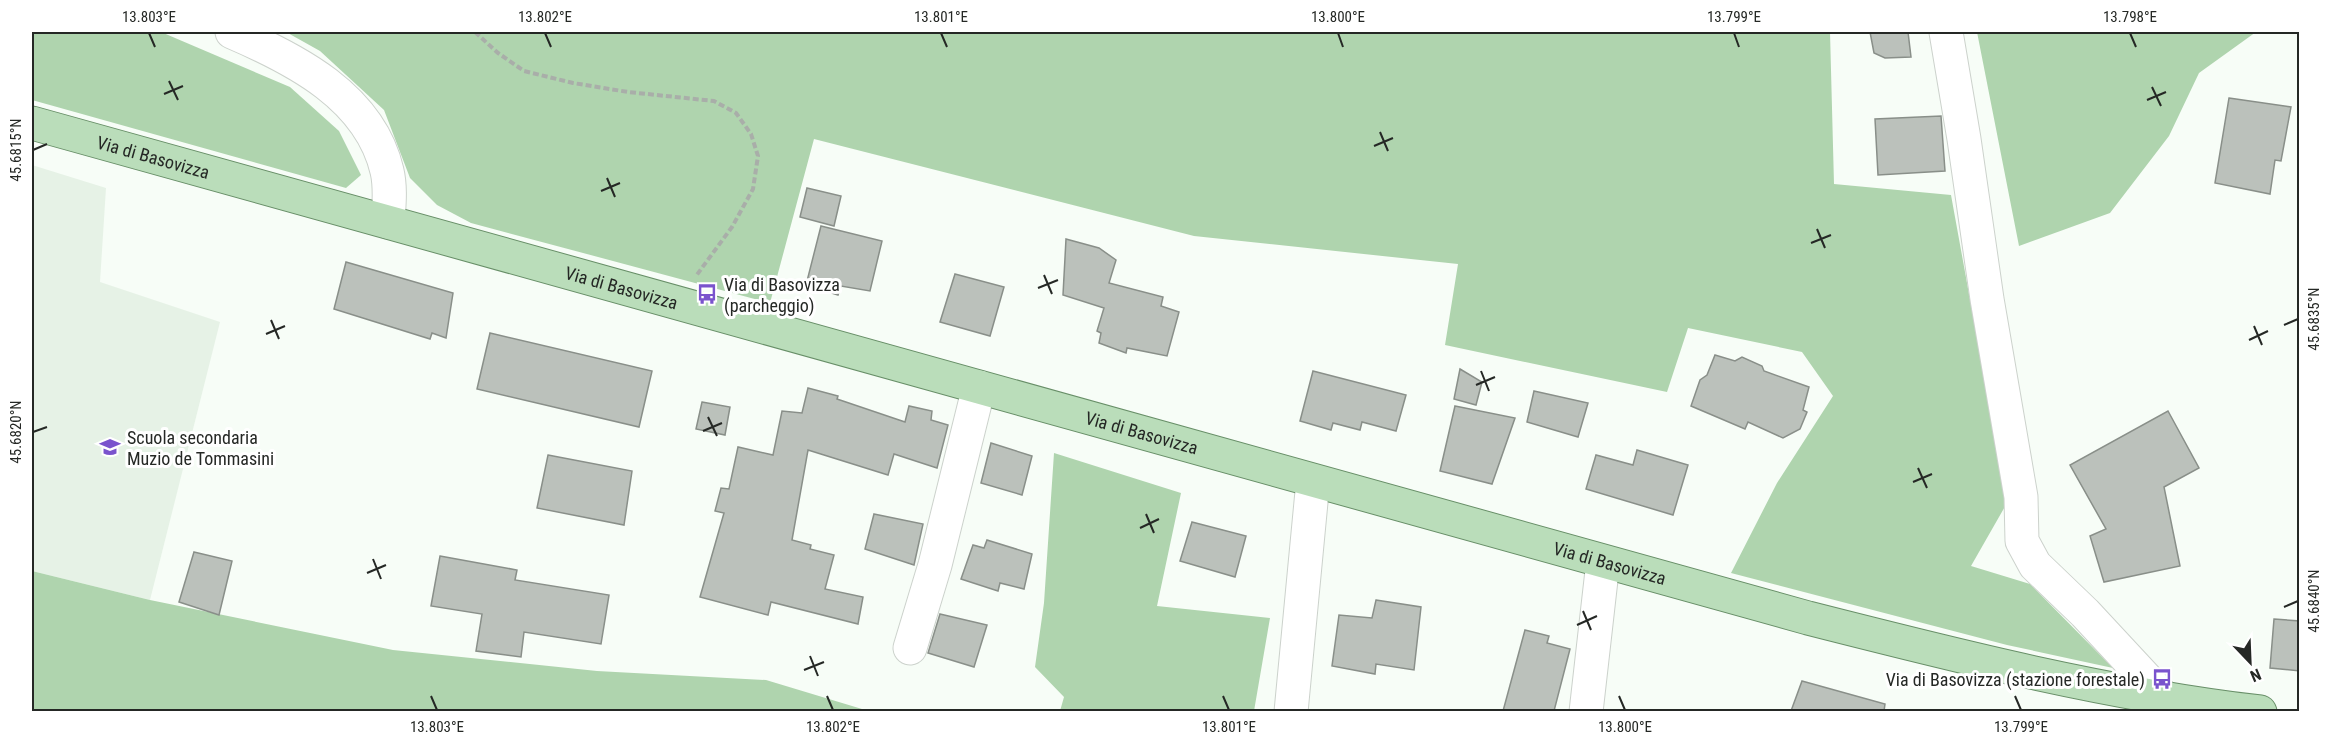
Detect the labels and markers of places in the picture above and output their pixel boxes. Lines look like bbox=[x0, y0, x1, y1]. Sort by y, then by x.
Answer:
place label: Via di Basovizza (parcheggio) bbox=[724, 274, 840, 317]
bus stop icon: Via di Basovizza (parcheggio) bbox=[695, 282, 719, 306]
place label: Scuola secondaria Muzio de Tommasini bbox=[127, 427, 274, 469]
school or university icon: Scuola secondaria Muzio de Tommasini bbox=[98, 435, 122, 459]
bus stop icon: Via di Basovizza (stazione forestale) bbox=[2150, 667, 2174, 691]
place label: Via di Basovizza (stazione forestale) bbox=[1886, 669, 2145, 691]

